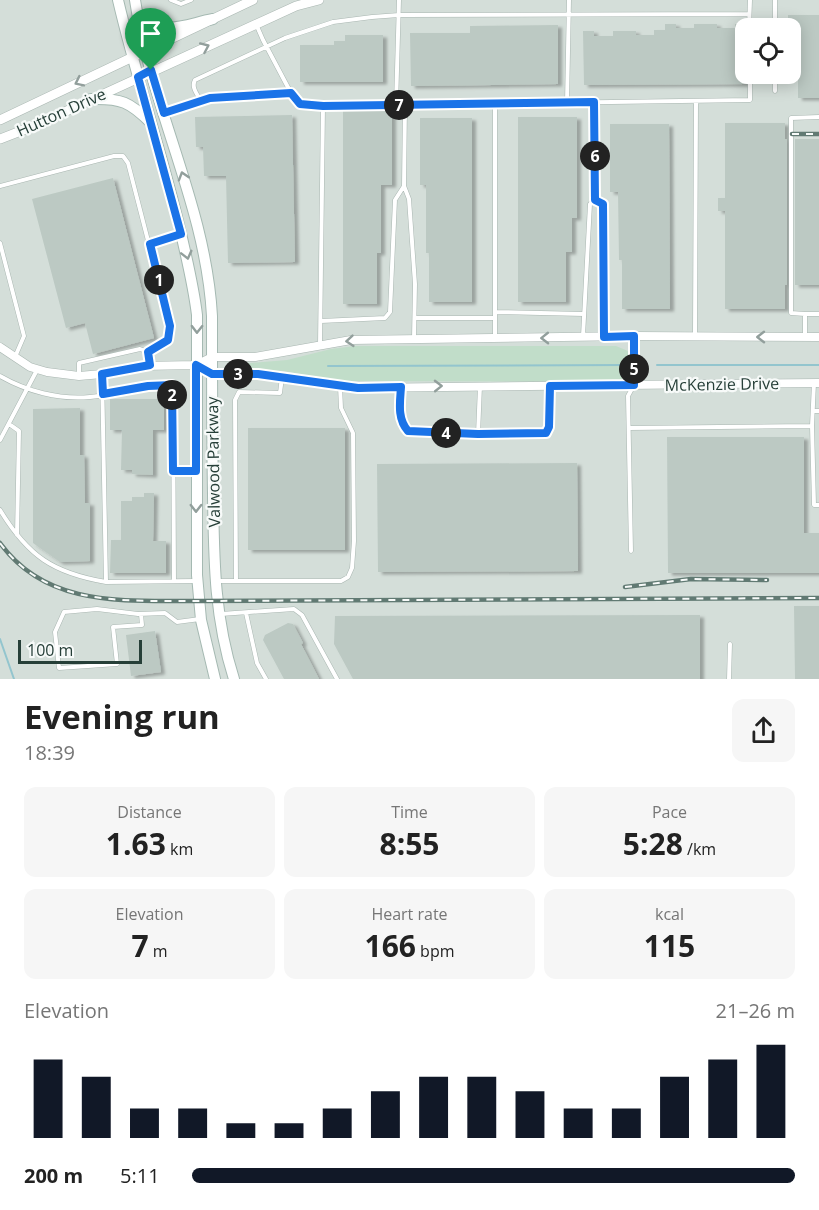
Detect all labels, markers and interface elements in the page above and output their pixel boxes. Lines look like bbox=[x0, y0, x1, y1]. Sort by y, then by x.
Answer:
pin bbox=[125, 8, 176, 70]
icon: arrive bbox=[134, 17, 167, 50]
map controls bbox=[735, 18, 801, 84]
button: locate bbox=[735, 18, 801, 84]
one-way arrow bbox=[198, 42, 209, 54]
one-way arrow bbox=[74, 75, 85, 87]
street label: Hutton Drive bbox=[13, 82, 109, 142]
pin: 7 bbox=[384, 90, 414, 120]
text: 7 bbox=[394, 94, 404, 116]
pin: 6 bbox=[580, 141, 610, 171]
text: 6 bbox=[590, 145, 600, 167]
one-way arrow bbox=[178, 171, 190, 182]
one-way arrow bbox=[179, 249, 192, 259]
pin: 1 bbox=[144, 265, 174, 295]
text: 1 bbox=[154, 269, 164, 291]
one-way arrow bbox=[191, 324, 203, 333]
one-way arrow bbox=[756, 331, 765, 343]
one-way arrow bbox=[540, 332, 549, 344]
one-way arrow bbox=[345, 334, 354, 347]
pin: 5 bbox=[619, 354, 649, 384]
text: 5 bbox=[629, 358, 639, 380]
pin: 3 bbox=[223, 359, 253, 389]
text: 3 bbox=[233, 363, 243, 385]
street label: McKenzie Drive bbox=[665, 372, 779, 396]
pin: 2 bbox=[157, 380, 187, 410]
one-way arrow bbox=[433, 380, 442, 392]
text: 2 bbox=[167, 384, 177, 406]
street label: Valwood Parkway bbox=[201, 395, 225, 528]
pin: 4 bbox=[431, 418, 461, 448]
text: 4 bbox=[441, 422, 451, 444]
one-way arrow bbox=[190, 503, 202, 512]
scale bar bbox=[18, 637, 142, 664]
text: 100 m bbox=[27, 639, 73, 661]
text: Evening run bbox=[24, 694, 220, 739]
button: share bbox=[732, 699, 795, 762]
text: 18:39 bbox=[24, 739, 75, 766]
text: Distance bbox=[117, 801, 182, 823]
text: Time bbox=[391, 801, 428, 823]
text: Pace bbox=[652, 801, 687, 823]
text: 1.63 bbox=[106, 823, 166, 864]
text: 8:55 bbox=[379, 823, 440, 864]
text: 5:28 bbox=[623, 823, 683, 864]
text: km bbox=[166, 838, 193, 860]
text: /km bbox=[683, 838, 716, 860]
text: Elevation bbox=[116, 903, 183, 925]
text: Heart rate bbox=[371, 903, 448, 925]
text: kcal bbox=[655, 903, 684, 925]
text: 7 bbox=[131, 925, 149, 966]
text: 166 bbox=[364, 925, 416, 966]
text: 115 bbox=[644, 925, 695, 966]
text: m bbox=[149, 940, 168, 962]
text: bpm bbox=[416, 940, 455, 962]
text: Elevation bbox=[24, 997, 109, 1024]
text: 21–26 m bbox=[716, 997, 795, 1024]
text: 200 m bbox=[24, 1162, 83, 1189]
text: 5:11 bbox=[120, 1162, 160, 1189]

